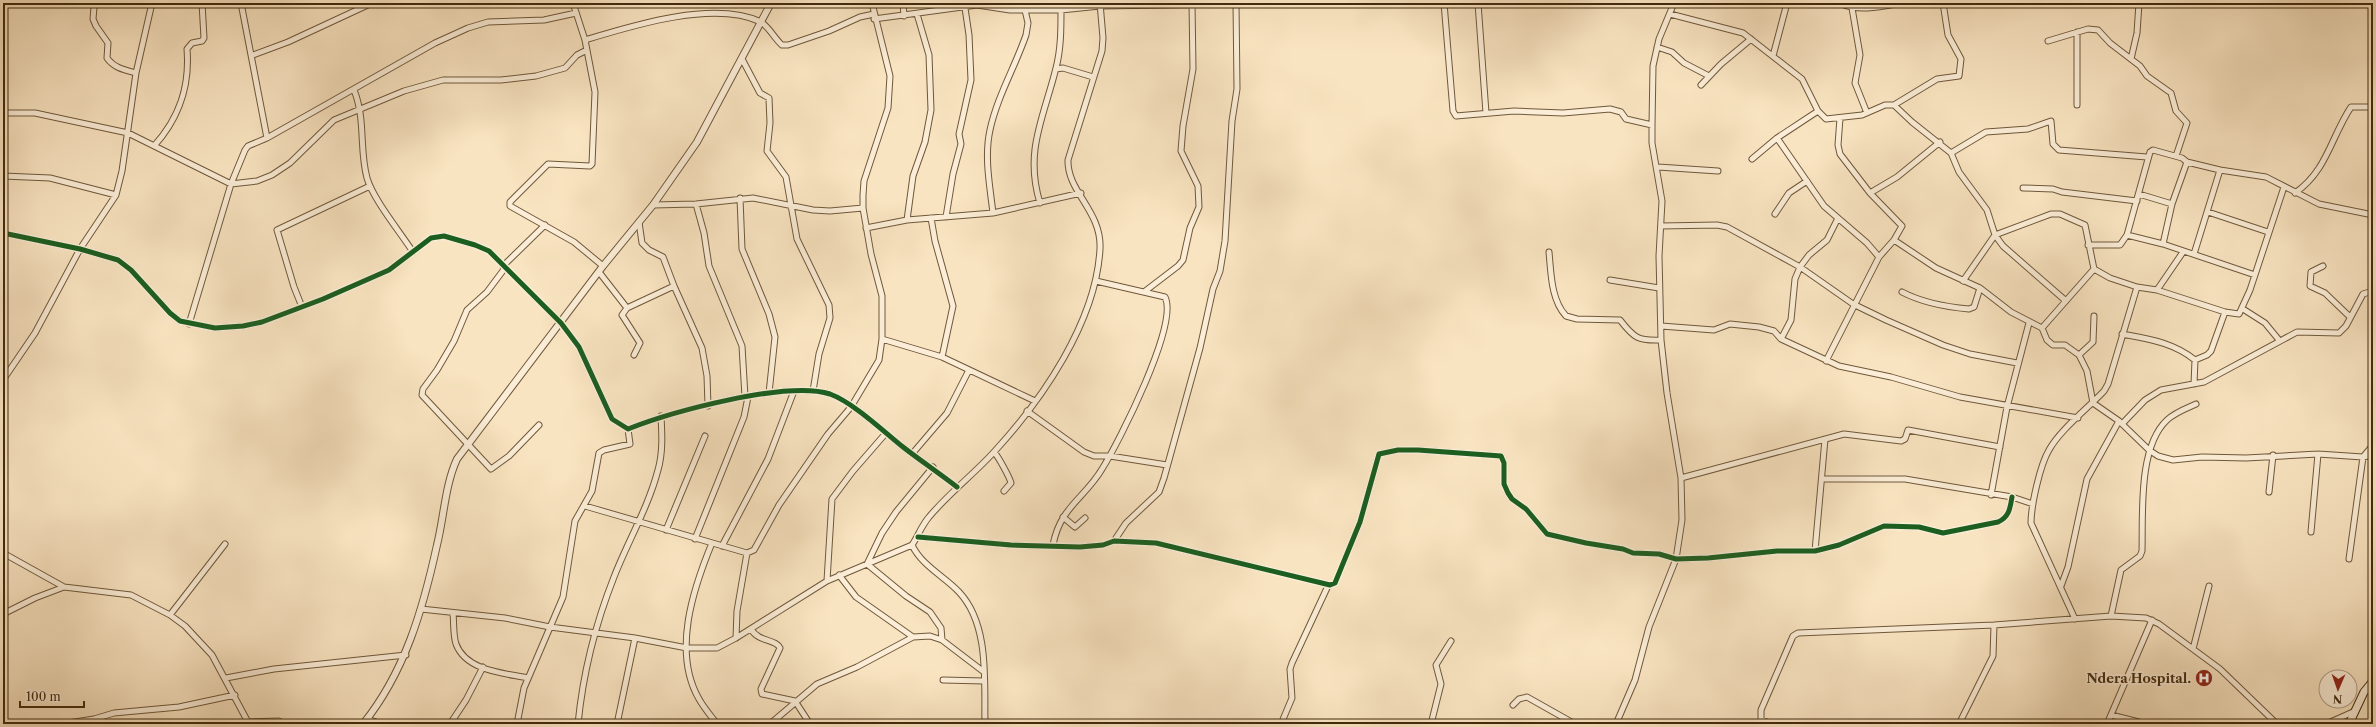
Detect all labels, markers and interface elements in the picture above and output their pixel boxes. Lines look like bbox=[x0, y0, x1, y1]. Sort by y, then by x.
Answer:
hospital icon: Ndera Hospital. bbox=[2194, 668, 2214, 688]
north arrow bbox=[2318, 669, 2358, 709]
place label: Ndera Hospital. bbox=[2087, 670, 2191, 686]
scale bar bbox=[20, 683, 84, 709]
text: 100 m bbox=[26, 689, 61, 704]
text: N bbox=[2332, 692, 2343, 706]

